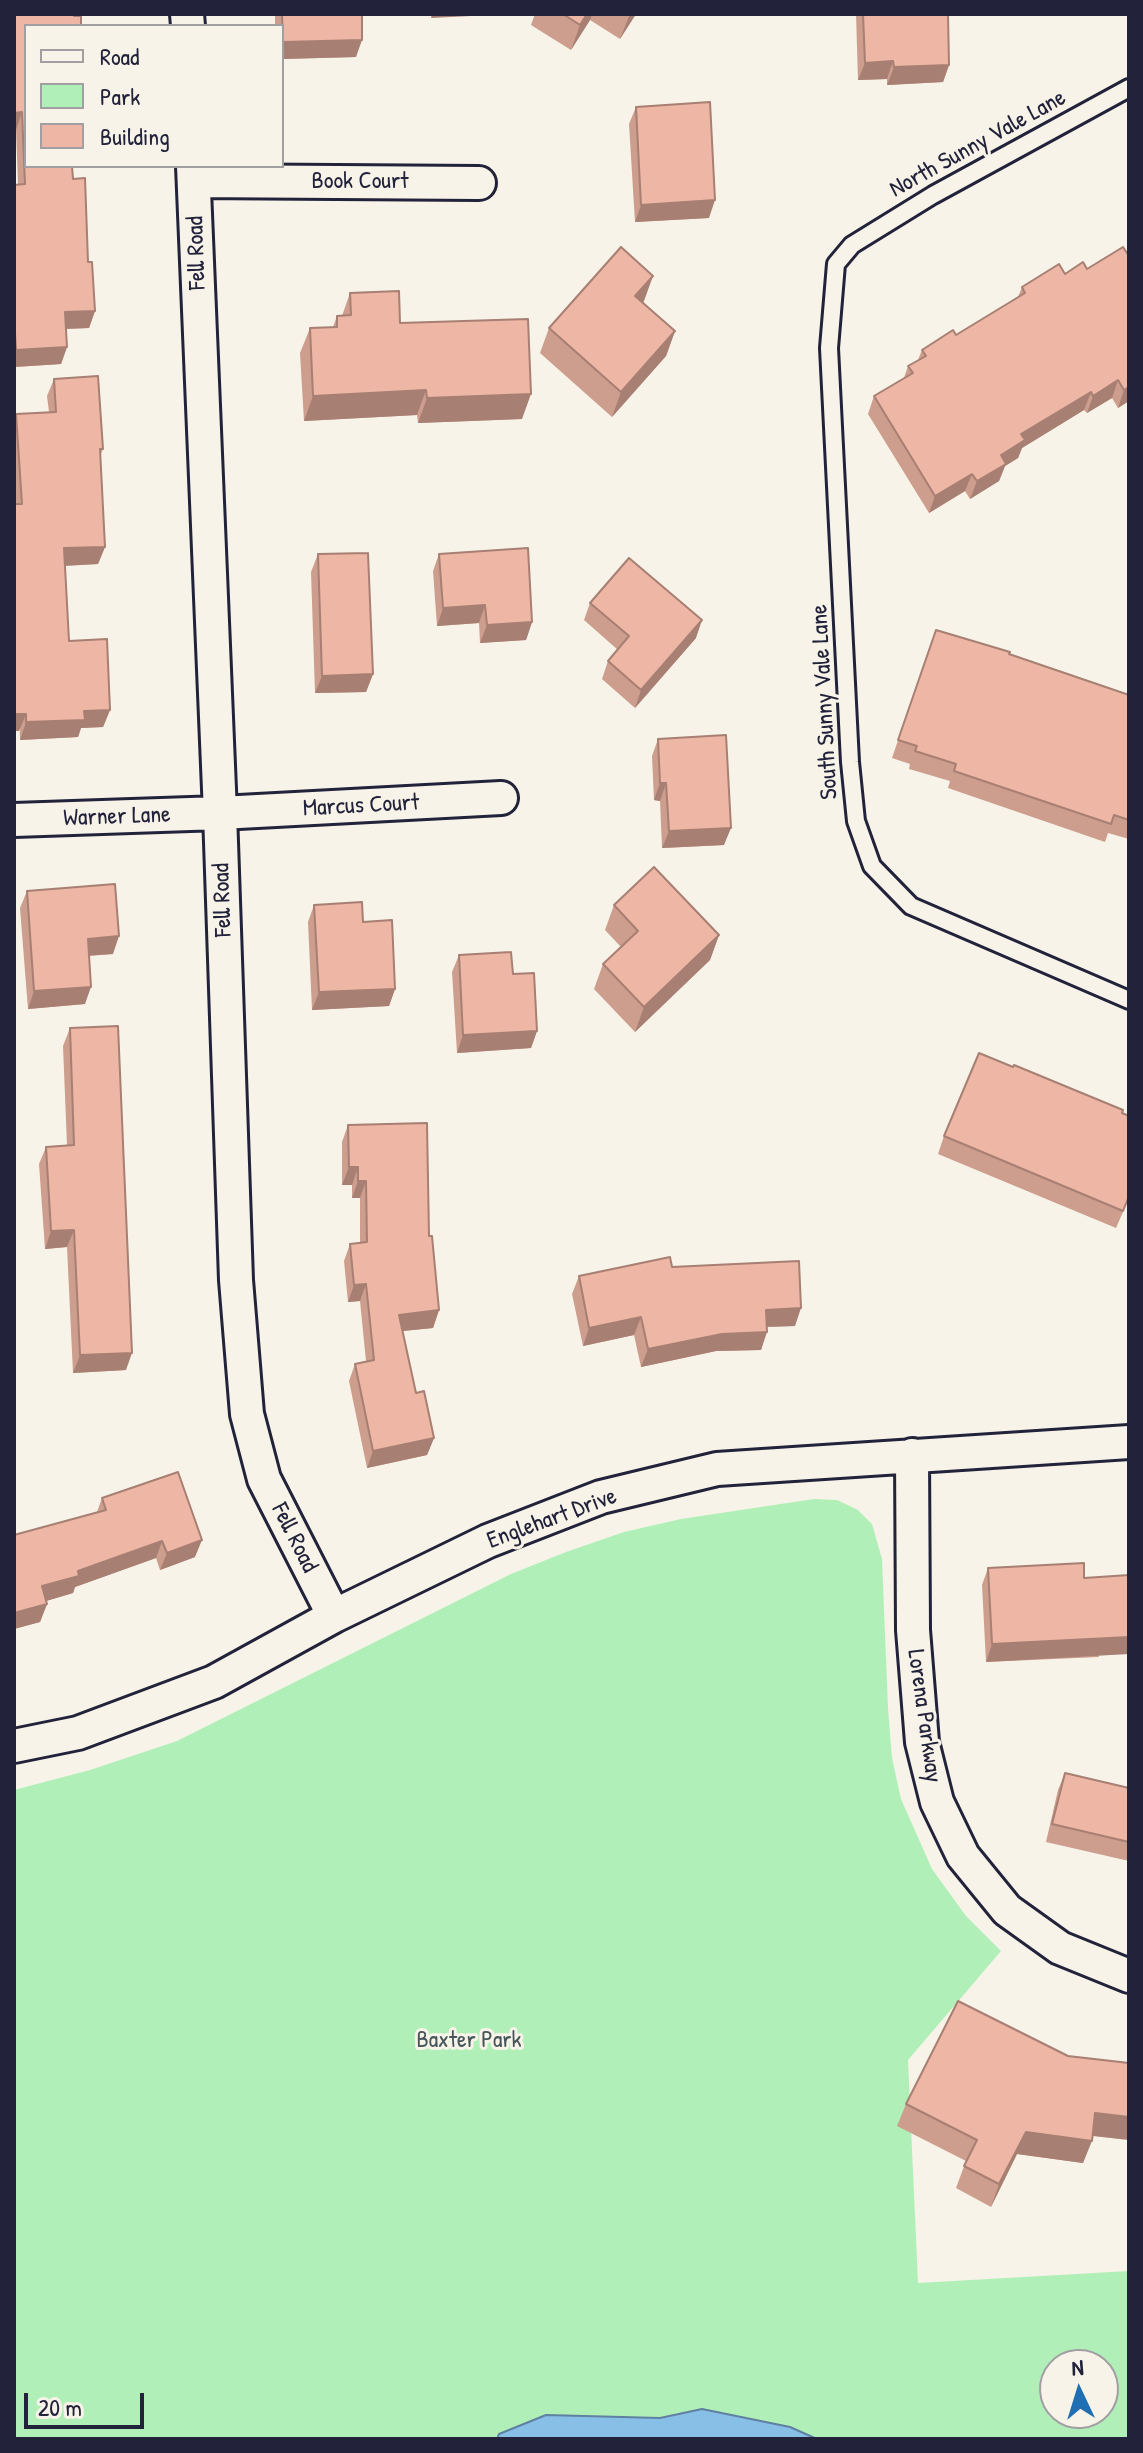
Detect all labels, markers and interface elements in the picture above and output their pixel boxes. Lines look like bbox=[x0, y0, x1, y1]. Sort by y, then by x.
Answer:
legend bbox=[24, 24, 284, 168]
text: Road bbox=[100, 40, 139, 72]
text: Park bbox=[100, 80, 140, 112]
street label: North Sunny Vale Lane bbox=[885, 84, 1071, 204]
text: Building bbox=[100, 120, 170, 152]
street label: Book Court bbox=[312, 168, 408, 196]
street label: Fell Road bbox=[181, 216, 213, 290]
street label: South Sunny Vale Lane bbox=[806, 604, 844, 800]
street label: Marcus Court bbox=[302, 789, 420, 823]
street label: Warner Lane bbox=[63, 801, 171, 833]
street label: Fell Road bbox=[207, 863, 239, 937]
street label: Englehart Drive bbox=[483, 1482, 621, 1556]
street label: Fell Road bbox=[264, 1499, 324, 1577]
street label: Lorena Parkway bbox=[900, 1648, 948, 1784]
park label: Baxter Park bbox=[416, 2027, 522, 2055]
north arrow bbox=[1039, 2349, 1119, 2429]
text: N bbox=[1071, 2352, 1084, 2382]
scale bar bbox=[28, 2377, 148, 2427]
text: 20 m bbox=[38, 2391, 82, 2423]

